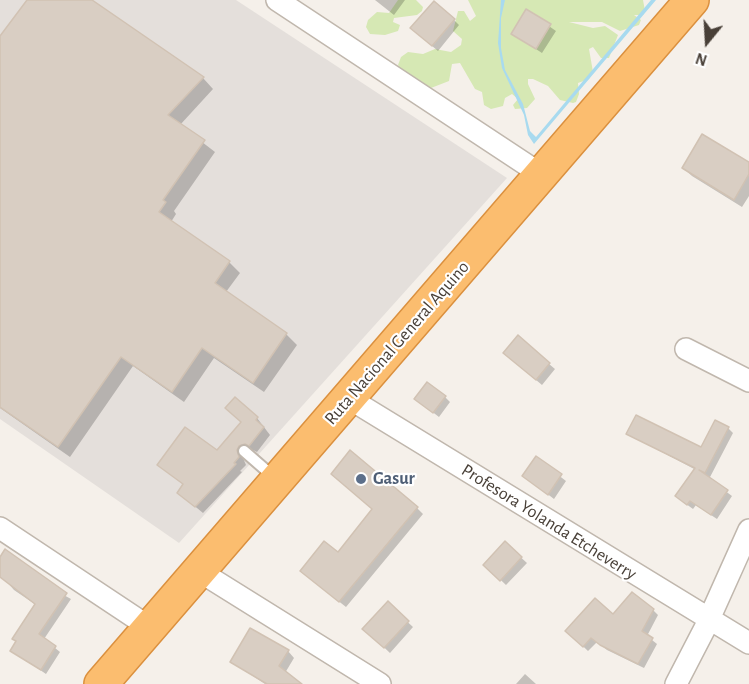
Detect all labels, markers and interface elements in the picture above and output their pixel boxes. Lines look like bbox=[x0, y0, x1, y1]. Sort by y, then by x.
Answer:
north arrow bbox=[677, 12, 737, 72]
text: N bbox=[694, 50, 709, 68]
street label: Ruta Nacional General Aquino bbox=[320, 257, 474, 429]
street label: Profesora Yolanda Etcheverry bbox=[457, 459, 641, 585]
place label: Gasur bbox=[373, 468, 415, 490]
marker: Gasur bbox=[354, 472, 368, 486]

